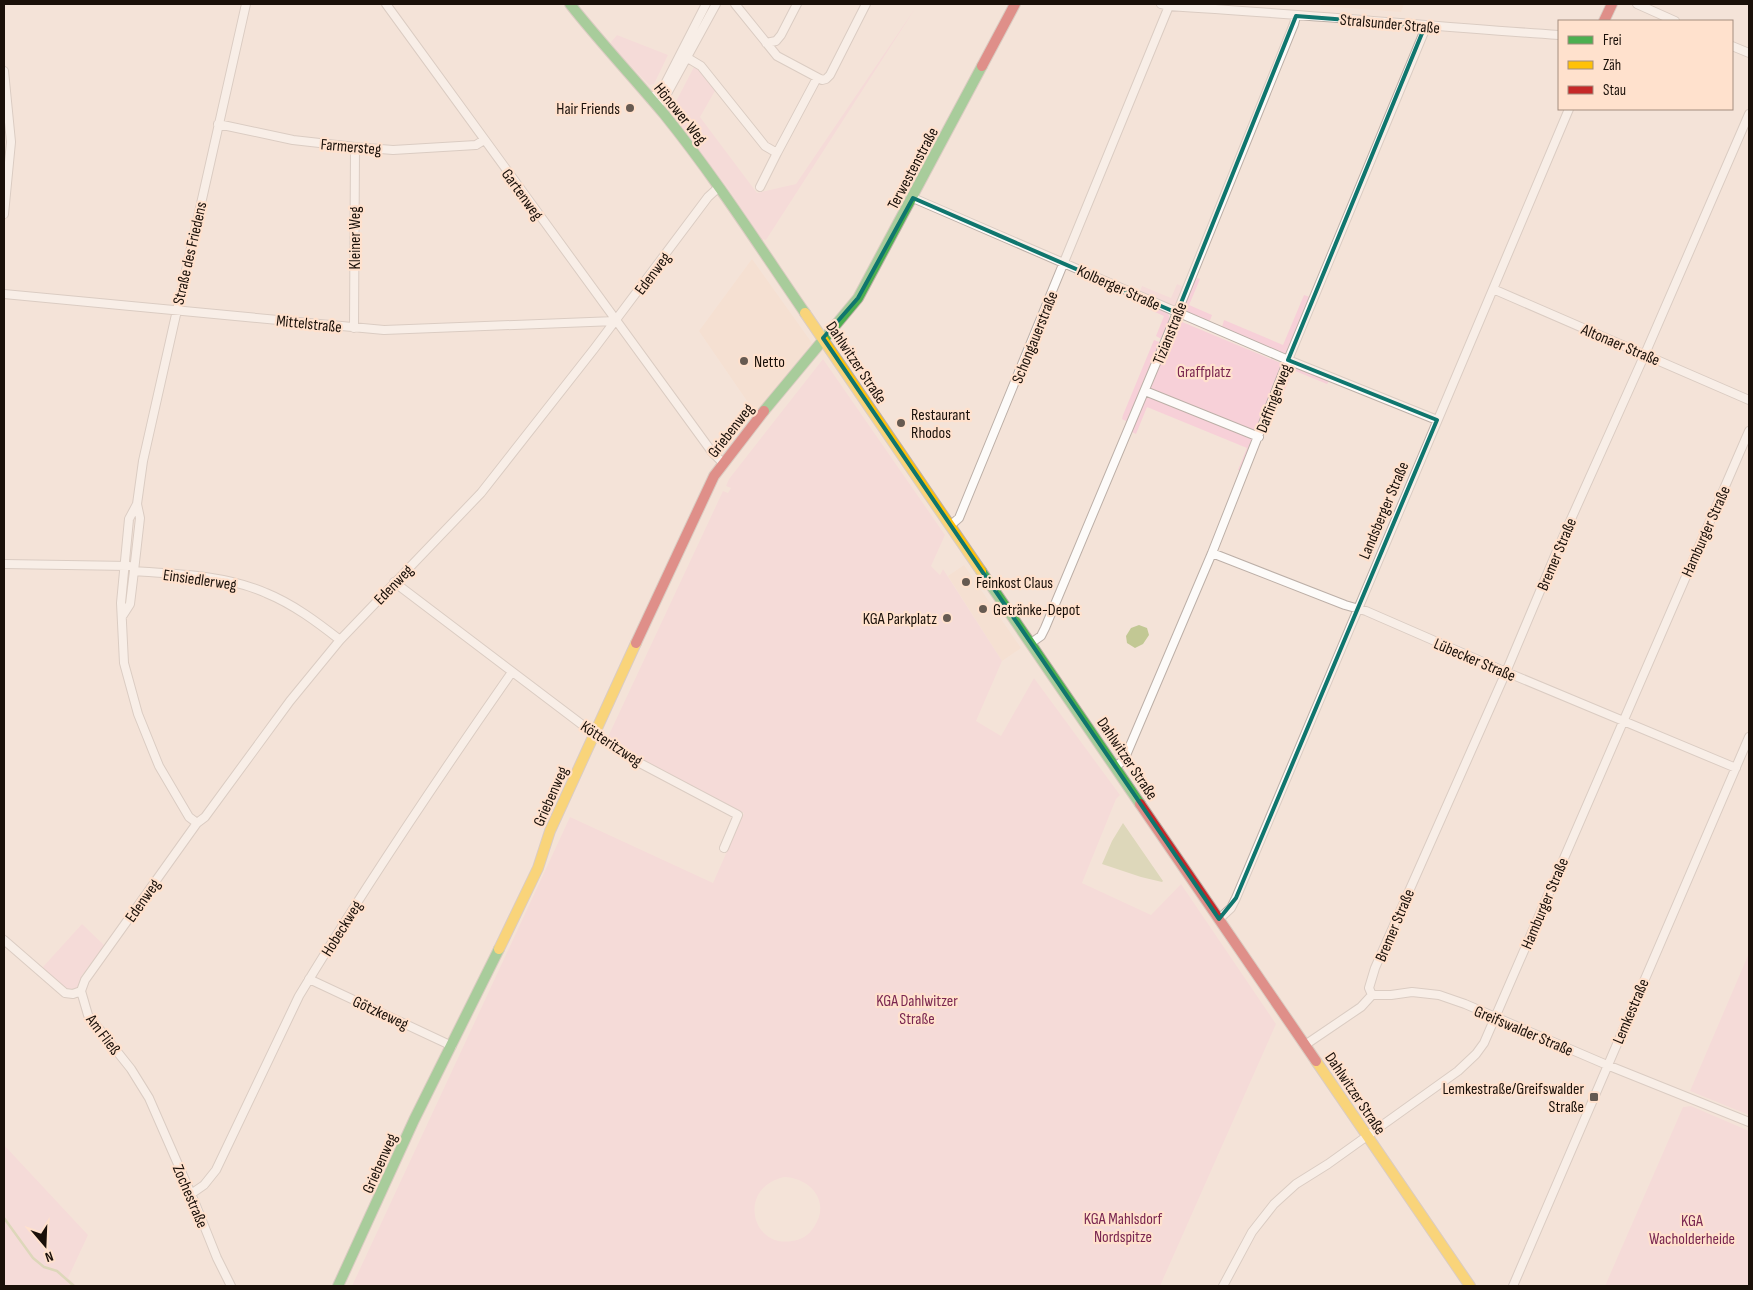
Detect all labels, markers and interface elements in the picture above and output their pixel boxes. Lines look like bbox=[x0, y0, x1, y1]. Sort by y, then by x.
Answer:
street label: Stralsunder Straße bbox=[1339, 11, 1441, 38]
legend bbox=[1558, 20, 1733, 110]
text: Frei bbox=[1603, 31, 1622, 50]
text: Zäh bbox=[1603, 56, 1621, 75]
street label: Hönower Weg bbox=[649, 79, 710, 149]
text: Stau bbox=[1603, 81, 1626, 100]
place label: Hair Friends bbox=[556, 100, 620, 119]
marker: Hair Friends bbox=[624, 102, 636, 114]
street label: Terwestenstraße bbox=[884, 124, 943, 213]
street label: Farmersteg bbox=[320, 135, 382, 160]
street label: Gartenweg bbox=[497, 166, 547, 224]
street label: Straße des Friedens bbox=[169, 200, 212, 307]
street label: Kleiner Weg bbox=[346, 206, 365, 270]
street label: Edenweg bbox=[631, 249, 675, 299]
street label: Kolberger Straße bbox=[1074, 262, 1163, 315]
street label: Schongauerstraße bbox=[1008, 289, 1062, 386]
street label: Tizianstraße bbox=[1149, 300, 1191, 367]
street label: Mittelstraße bbox=[275, 312, 343, 337]
street label: Dahlwitzer Straße bbox=[821, 318, 890, 408]
street label: Altonaer Straße bbox=[1577, 320, 1663, 370]
place label: Netto bbox=[754, 353, 785, 372]
marker: Netto bbox=[738, 355, 750, 367]
street label: Daffingerweg bbox=[1253, 361, 1296, 436]
park label: Graffplatz bbox=[1177, 363, 1231, 382]
street label: Griebenweg bbox=[704, 400, 758, 462]
place label: Restaurant Rhodos bbox=[911, 406, 970, 443]
marker: Restaurant Rhodos bbox=[895, 417, 907, 429]
street label: Landsberger Straße bbox=[1355, 459, 1413, 562]
street label: Hamburger Straße bbox=[1678, 483, 1735, 580]
street label: Bremer Straße bbox=[1534, 515, 1581, 594]
street label: Edenweg bbox=[371, 561, 418, 609]
street label: Einsiedlerweg bbox=[162, 566, 238, 595]
place label: Feinkost Claus bbox=[976, 574, 1053, 593]
marker: Feinkost Claus bbox=[960, 576, 972, 588]
place label: Getränke-Depot bbox=[993, 601, 1080, 620]
marker: Getränke-Depot bbox=[977, 603, 989, 615]
place label: KGA Parkplatz bbox=[863, 610, 937, 629]
marker: KGA Parkplatz bbox=[941, 612, 953, 624]
street label: Lübecker Straße bbox=[1431, 635, 1518, 686]
street label: Dahlwitzer Straße bbox=[1092, 714, 1161, 804]
street label: Kötteritzweg bbox=[577, 717, 646, 771]
street label: Griebenweg bbox=[530, 764, 573, 830]
street label: Hamburger Straße bbox=[1518, 855, 1573, 952]
street label: Edenweg bbox=[122, 876, 165, 926]
street label: Bremer Straße bbox=[1372, 886, 1419, 965]
street label: Hobeckweg bbox=[318, 897, 367, 960]
street label: Lemkestraße bbox=[1609, 976, 1654, 1047]
street label: Götzkeweg bbox=[349, 992, 411, 1035]
park label: KGA Dahlwitzer Straße bbox=[876, 992, 958, 1029]
street label: Greifswalder Straße bbox=[1471, 1002, 1576, 1061]
street label: Am Fließ bbox=[81, 1010, 124, 1059]
street label: Dahlwitzer Straße bbox=[1320, 1049, 1389, 1139]
place label: Lemkestraße/Greifswalder Straße bbox=[1443, 1080, 1584, 1117]
marker: Lemkestraße/Greifswalder Straße bbox=[1588, 1091, 1600, 1103]
street label: Griebenweg bbox=[359, 1131, 402, 1197]
street label: Zochestraße bbox=[168, 1162, 211, 1231]
park label: KGA Mahlsdorf Nordspitze bbox=[1084, 1210, 1163, 1247]
park label: KGA Wacholderheide bbox=[1649, 1212, 1735, 1249]
north arrow bbox=[20, 1220, 70, 1270]
text: N bbox=[43, 1248, 55, 1266]

